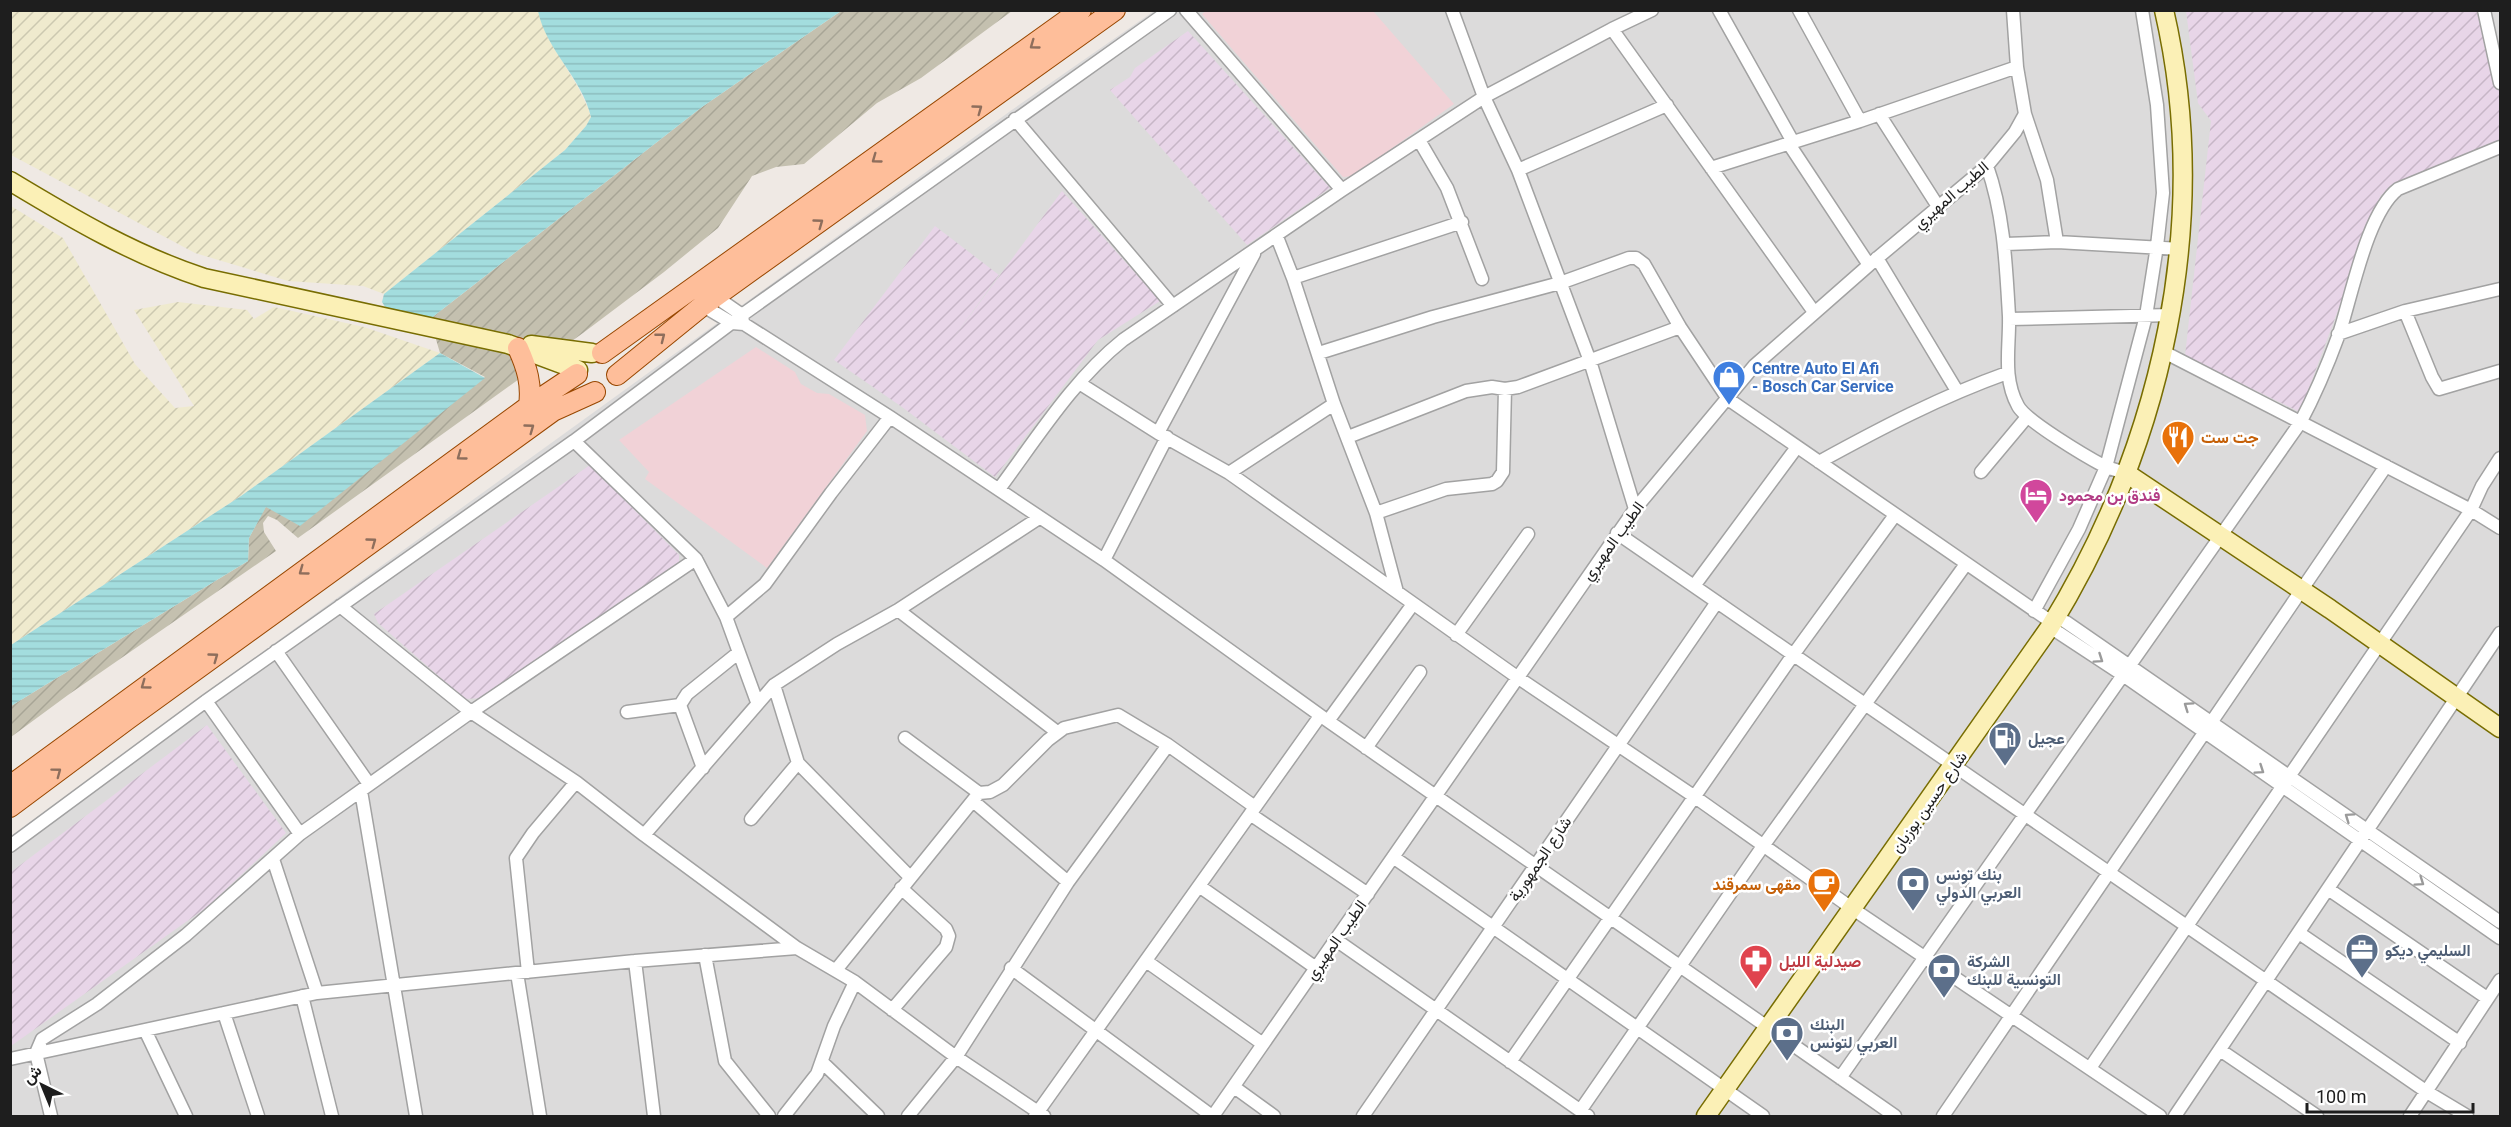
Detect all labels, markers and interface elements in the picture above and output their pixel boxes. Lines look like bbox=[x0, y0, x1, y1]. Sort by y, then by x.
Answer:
one-way arrow bbox=[1029, 38, 1040, 49]
one-way arrow bbox=[971, 105, 982, 116]
one-way arrow bbox=[871, 151, 882, 162]
street label: الطيب المهيري bbox=[1910, 157, 1995, 236]
one-way arrow bbox=[813, 219, 824, 230]
one-way arrow bbox=[655, 334, 666, 345]
shop icon: Centre Auto El Afi - Bosch Car Service bbox=[1711, 359, 1747, 406]
place label: Centre Auto El Afi - Bosch Car Service bbox=[1752, 359, 1894, 396]
restaurant icon: جت ست bbox=[2160, 419, 2196, 466]
one-way arrow bbox=[524, 424, 535, 435]
place label: جت ست bbox=[2201, 428, 2259, 447]
one-way arrow bbox=[456, 448, 467, 459]
hotel icon: فندق بن محمود bbox=[2018, 477, 2054, 524]
place label: فندق بن محمود bbox=[2059, 486, 2160, 506]
street label: الطيب المهيري bbox=[1578, 498, 1651, 587]
one-way arrow bbox=[366, 538, 377, 549]
one-way arrow bbox=[299, 563, 310, 574]
one-way arrow bbox=[2093, 652, 2104, 663]
one-way arrow bbox=[208, 653, 219, 664]
one-way arrow bbox=[141, 678, 152, 689]
one-way arrow bbox=[2184, 702, 2195, 713]
fuel station icon: عجيل bbox=[1987, 720, 2023, 767]
place label: عجيل bbox=[2028, 729, 2065, 748]
street label: شارع حسين بوزيان bbox=[1887, 748, 1973, 858]
one-way arrow bbox=[2253, 763, 2264, 774]
one-way arrow bbox=[51, 768, 62, 779]
street label: شارع الجمهورية bbox=[1505, 813, 1577, 906]
one-way arrow bbox=[2344, 813, 2355, 824]
bank icon: بنك تونس العربي الدولي bbox=[1895, 865, 1931, 912]
place label: بنك تونس العربي الدولي bbox=[1936, 865, 2021, 906]
cafe icon: مقهى سمرقند bbox=[1806, 866, 1842, 913]
place label: مقهى سمرقند bbox=[1713, 875, 1801, 895]
one-way arrow bbox=[2413, 875, 2424, 886]
street label: الطيب المهيري bbox=[1302, 896, 1374, 986]
office icon: السليمي ديكو bbox=[2344, 932, 2380, 979]
place label: السليمي ديكو bbox=[2385, 941, 2471, 964]
pharmacy icon: صيدلية الليل bbox=[1738, 943, 1774, 990]
place label: صيدلية الليل bbox=[1779, 952, 1861, 971]
bank icon: الشركة التونسية للبنك bbox=[1926, 952, 1962, 999]
place label: الشركة التونسية للبنك bbox=[1967, 952, 2061, 990]
bank icon: البنك العربي لتونس bbox=[1769, 1015, 1805, 1062]
place label: البنك العربي لتونس bbox=[1810, 1015, 1897, 1056]
north arrow bbox=[12, 1055, 72, 1115]
text: ش bbox=[19, 1061, 46, 1088]
scale bar bbox=[2307, 1076, 2474, 1114]
text: 100 m bbox=[2316, 1086, 2367, 1107]

